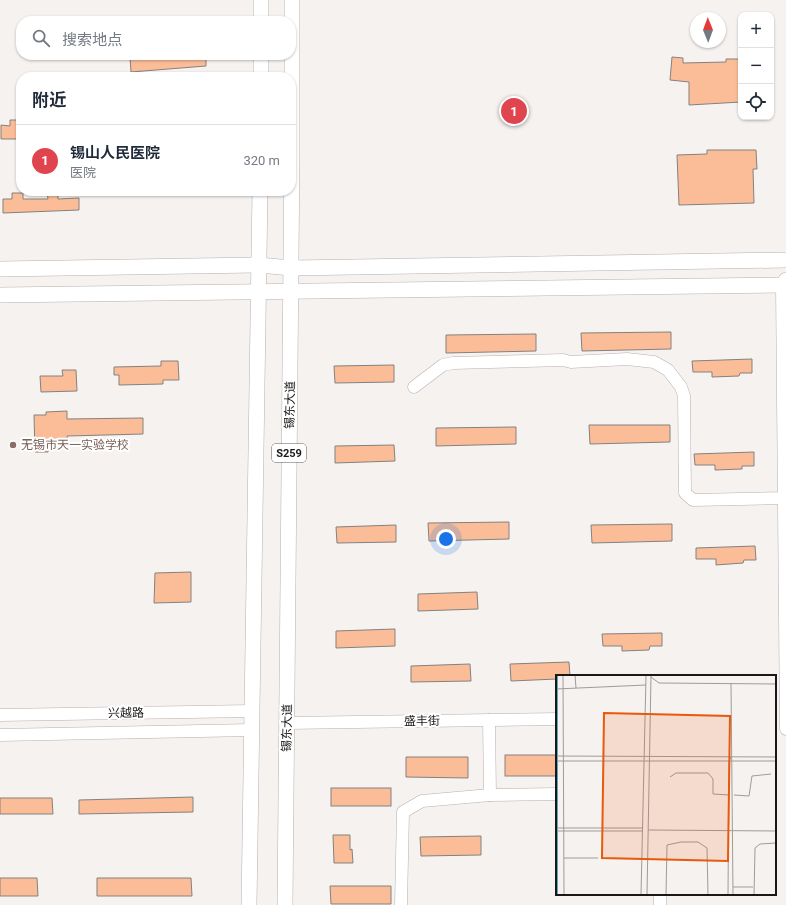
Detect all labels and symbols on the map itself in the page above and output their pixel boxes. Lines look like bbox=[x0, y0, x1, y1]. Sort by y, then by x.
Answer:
north arrow bbox=[690, 12, 726, 48]
pin: 1 bbox=[501, 96, 527, 126]
street label: 锡东大道 bbox=[283, 381, 297, 429]
place label: 无锡市天一实验学校 bbox=[21, 438, 129, 452]
marker: 无锡市天一实验学校 bbox=[8, 440, 18, 450]
road number: S259 bbox=[272, 444, 306, 462]
your location bbox=[436, 529, 456, 549]
inset map bbox=[556, 675, 776, 895]
street label: 锡东大道 bbox=[280, 704, 294, 752]
street label: 兴越路 bbox=[108, 706, 144, 720]
street label: 盛丰街 bbox=[404, 714, 440, 728]

